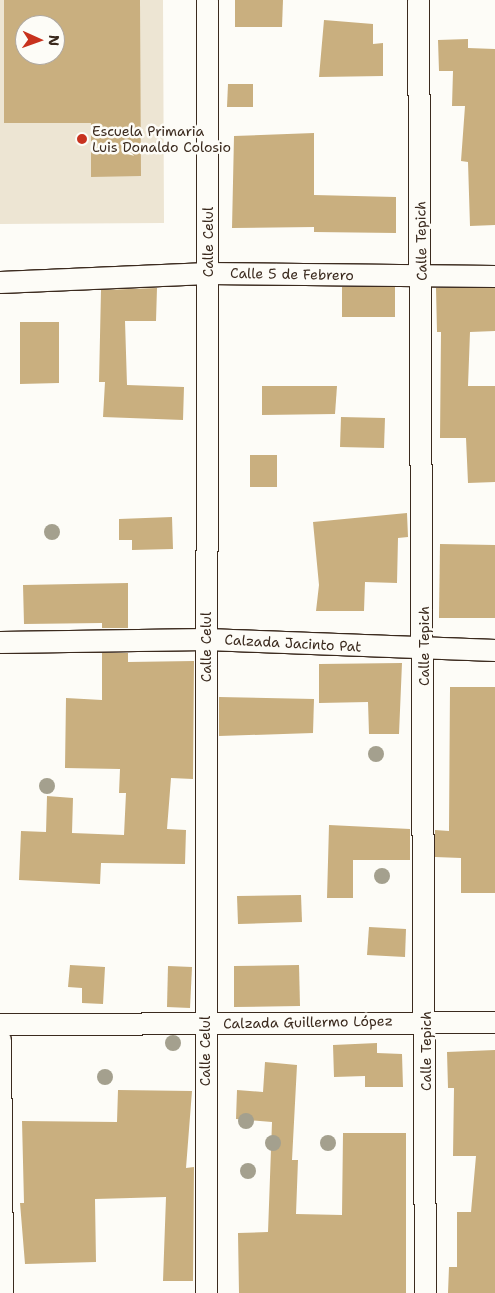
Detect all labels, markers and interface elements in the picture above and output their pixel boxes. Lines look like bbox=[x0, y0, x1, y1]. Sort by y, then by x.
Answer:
north arrow bbox=[15, 15, 65, 65]
text: N bbox=[45, 35, 63, 46]
place label: Escuela Primaria Luis Donaldo Colosio bbox=[92, 123, 231, 156]
marker: Escuela Primaria Luis Donaldo Colosio bbox=[76, 133, 88, 145]
street label: Calle Tepich bbox=[412, 201, 430, 281]
street label: Calle Celul bbox=[200, 207, 216, 277]
street label: Calle 5 de Febrero bbox=[230, 265, 354, 283]
street label: Calle Tepich bbox=[416, 606, 432, 686]
street label: Calle Celul bbox=[198, 612, 214, 682]
street label: Calzada Jacinto Pat bbox=[224, 631, 362, 655]
street label: Calle Tepich bbox=[418, 1011, 434, 1091]
street label: Calzada Guillermo López bbox=[223, 1012, 393, 1032]
street label: Calle Celul bbox=[197, 1016, 213, 1086]

